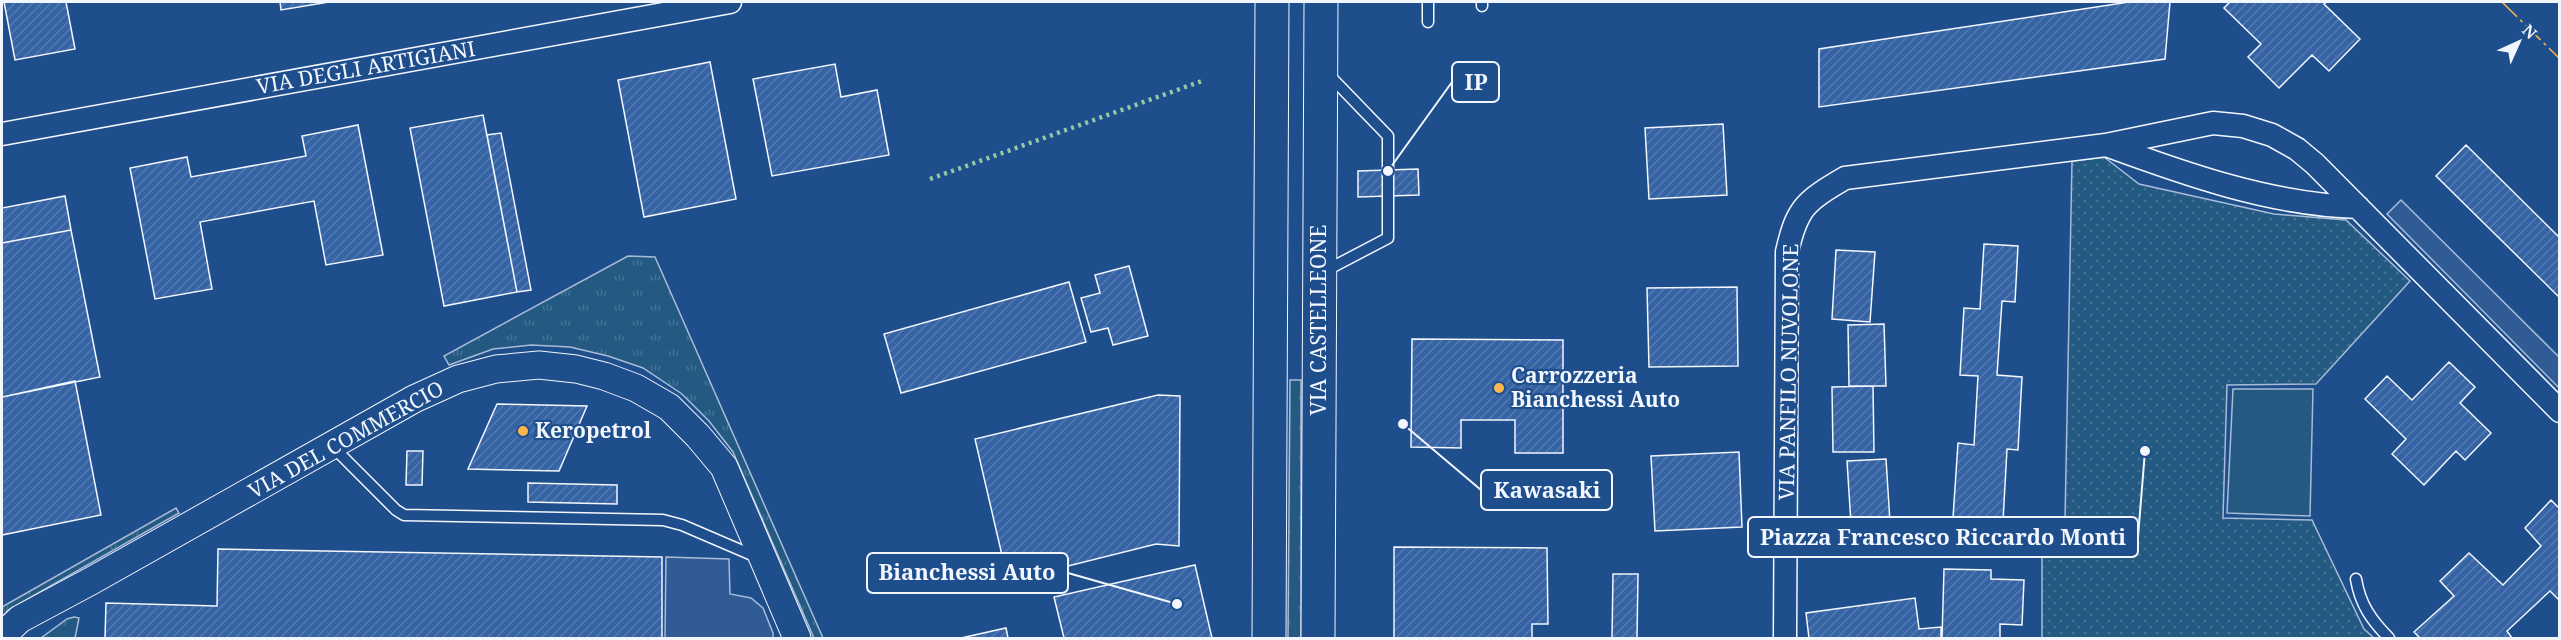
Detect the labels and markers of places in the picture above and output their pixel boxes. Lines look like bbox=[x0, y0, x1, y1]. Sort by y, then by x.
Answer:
callout: IP bbox=[1452, 62, 1499, 102]
place label: Carrozzeria Bianchessi Auto bbox=[1511, 361, 1680, 413]
marker: Carrozzeria Bianchessi Auto bbox=[1492, 381, 1506, 395]
place label: Keropetrol bbox=[535, 416, 652, 444]
marker: Keropetrol bbox=[516, 424, 530, 438]
callout: Kawasaki bbox=[1481, 470, 1612, 510]
callout: Piazza Francesco Riccardo Monti bbox=[1748, 517, 2138, 557]
callout: Bianchessi Auto bbox=[867, 553, 1068, 593]

